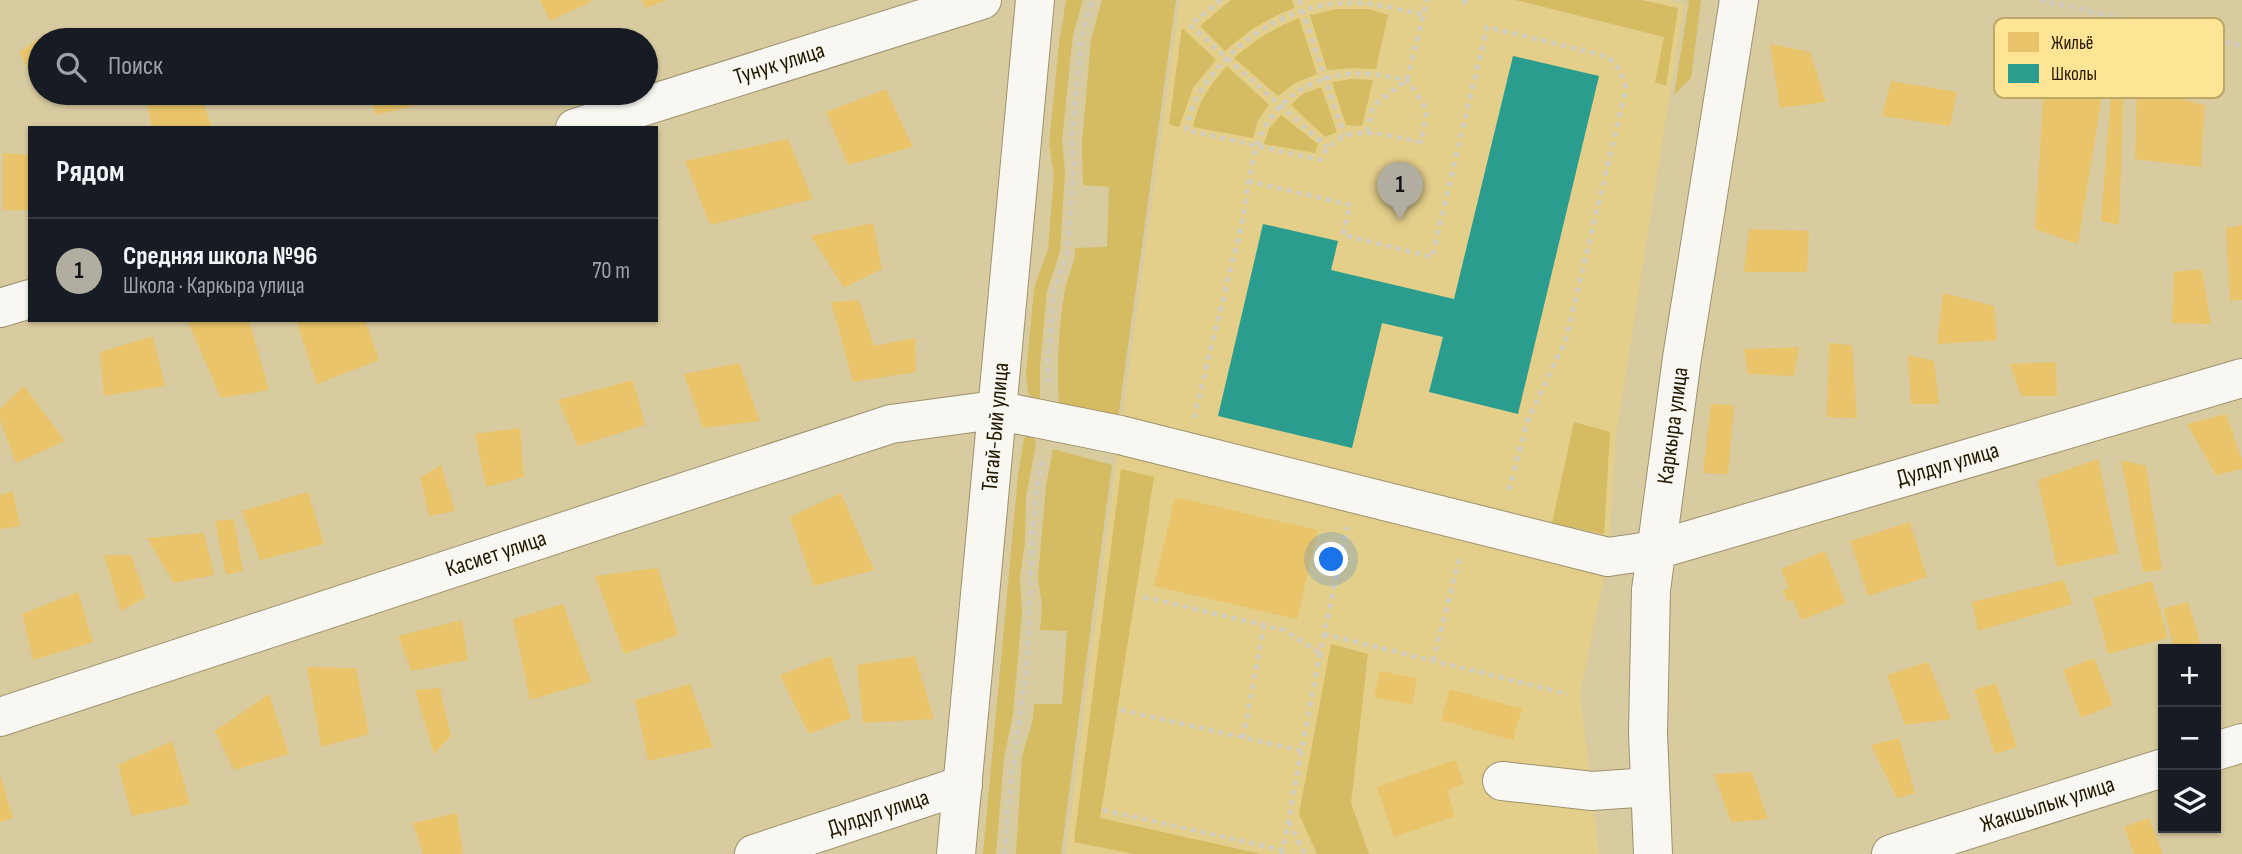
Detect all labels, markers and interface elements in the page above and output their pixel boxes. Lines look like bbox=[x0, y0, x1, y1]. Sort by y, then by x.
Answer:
legend bbox=[1994, 18, 2224, 98]
search box bbox=[28, 28, 658, 105]
text: Жильё bbox=[2051, 32, 2094, 55]
street label: Тунук улица bbox=[730, 36, 828, 91]
icon: search bbox=[52, 48, 90, 86]
text: Поиск bbox=[108, 51, 163, 82]
text: Школы bbox=[2051, 63, 2097, 86]
text: Рядом bbox=[56, 154, 124, 190]
pin: 1 bbox=[1377, 162, 1423, 220]
text: Средняя школа №96 bbox=[123, 241, 318, 272]
text: 1 bbox=[74, 257, 84, 285]
text: 70 m bbox=[592, 257, 630, 285]
text: Школа · Каркыра улица bbox=[123, 272, 305, 300]
street label: Тагай-Бий улица bbox=[976, 361, 1015, 492]
street label: Каркыра улица bbox=[1651, 365, 1695, 486]
street label: Дулдул улица bbox=[1893, 436, 2002, 493]
street label: Касиет улица bbox=[442, 524, 550, 584]
your location bbox=[1314, 542, 1348, 576]
map controls bbox=[2158, 644, 2221, 833]
button: + bbox=[2158, 644, 2221, 707]
button: − bbox=[2158, 707, 2221, 770]
street label: Жакшылык улица bbox=[1977, 770, 2118, 839]
button: layers bbox=[2158, 770, 2221, 833]
street label: Дулдул улица bbox=[824, 783, 933, 843]

